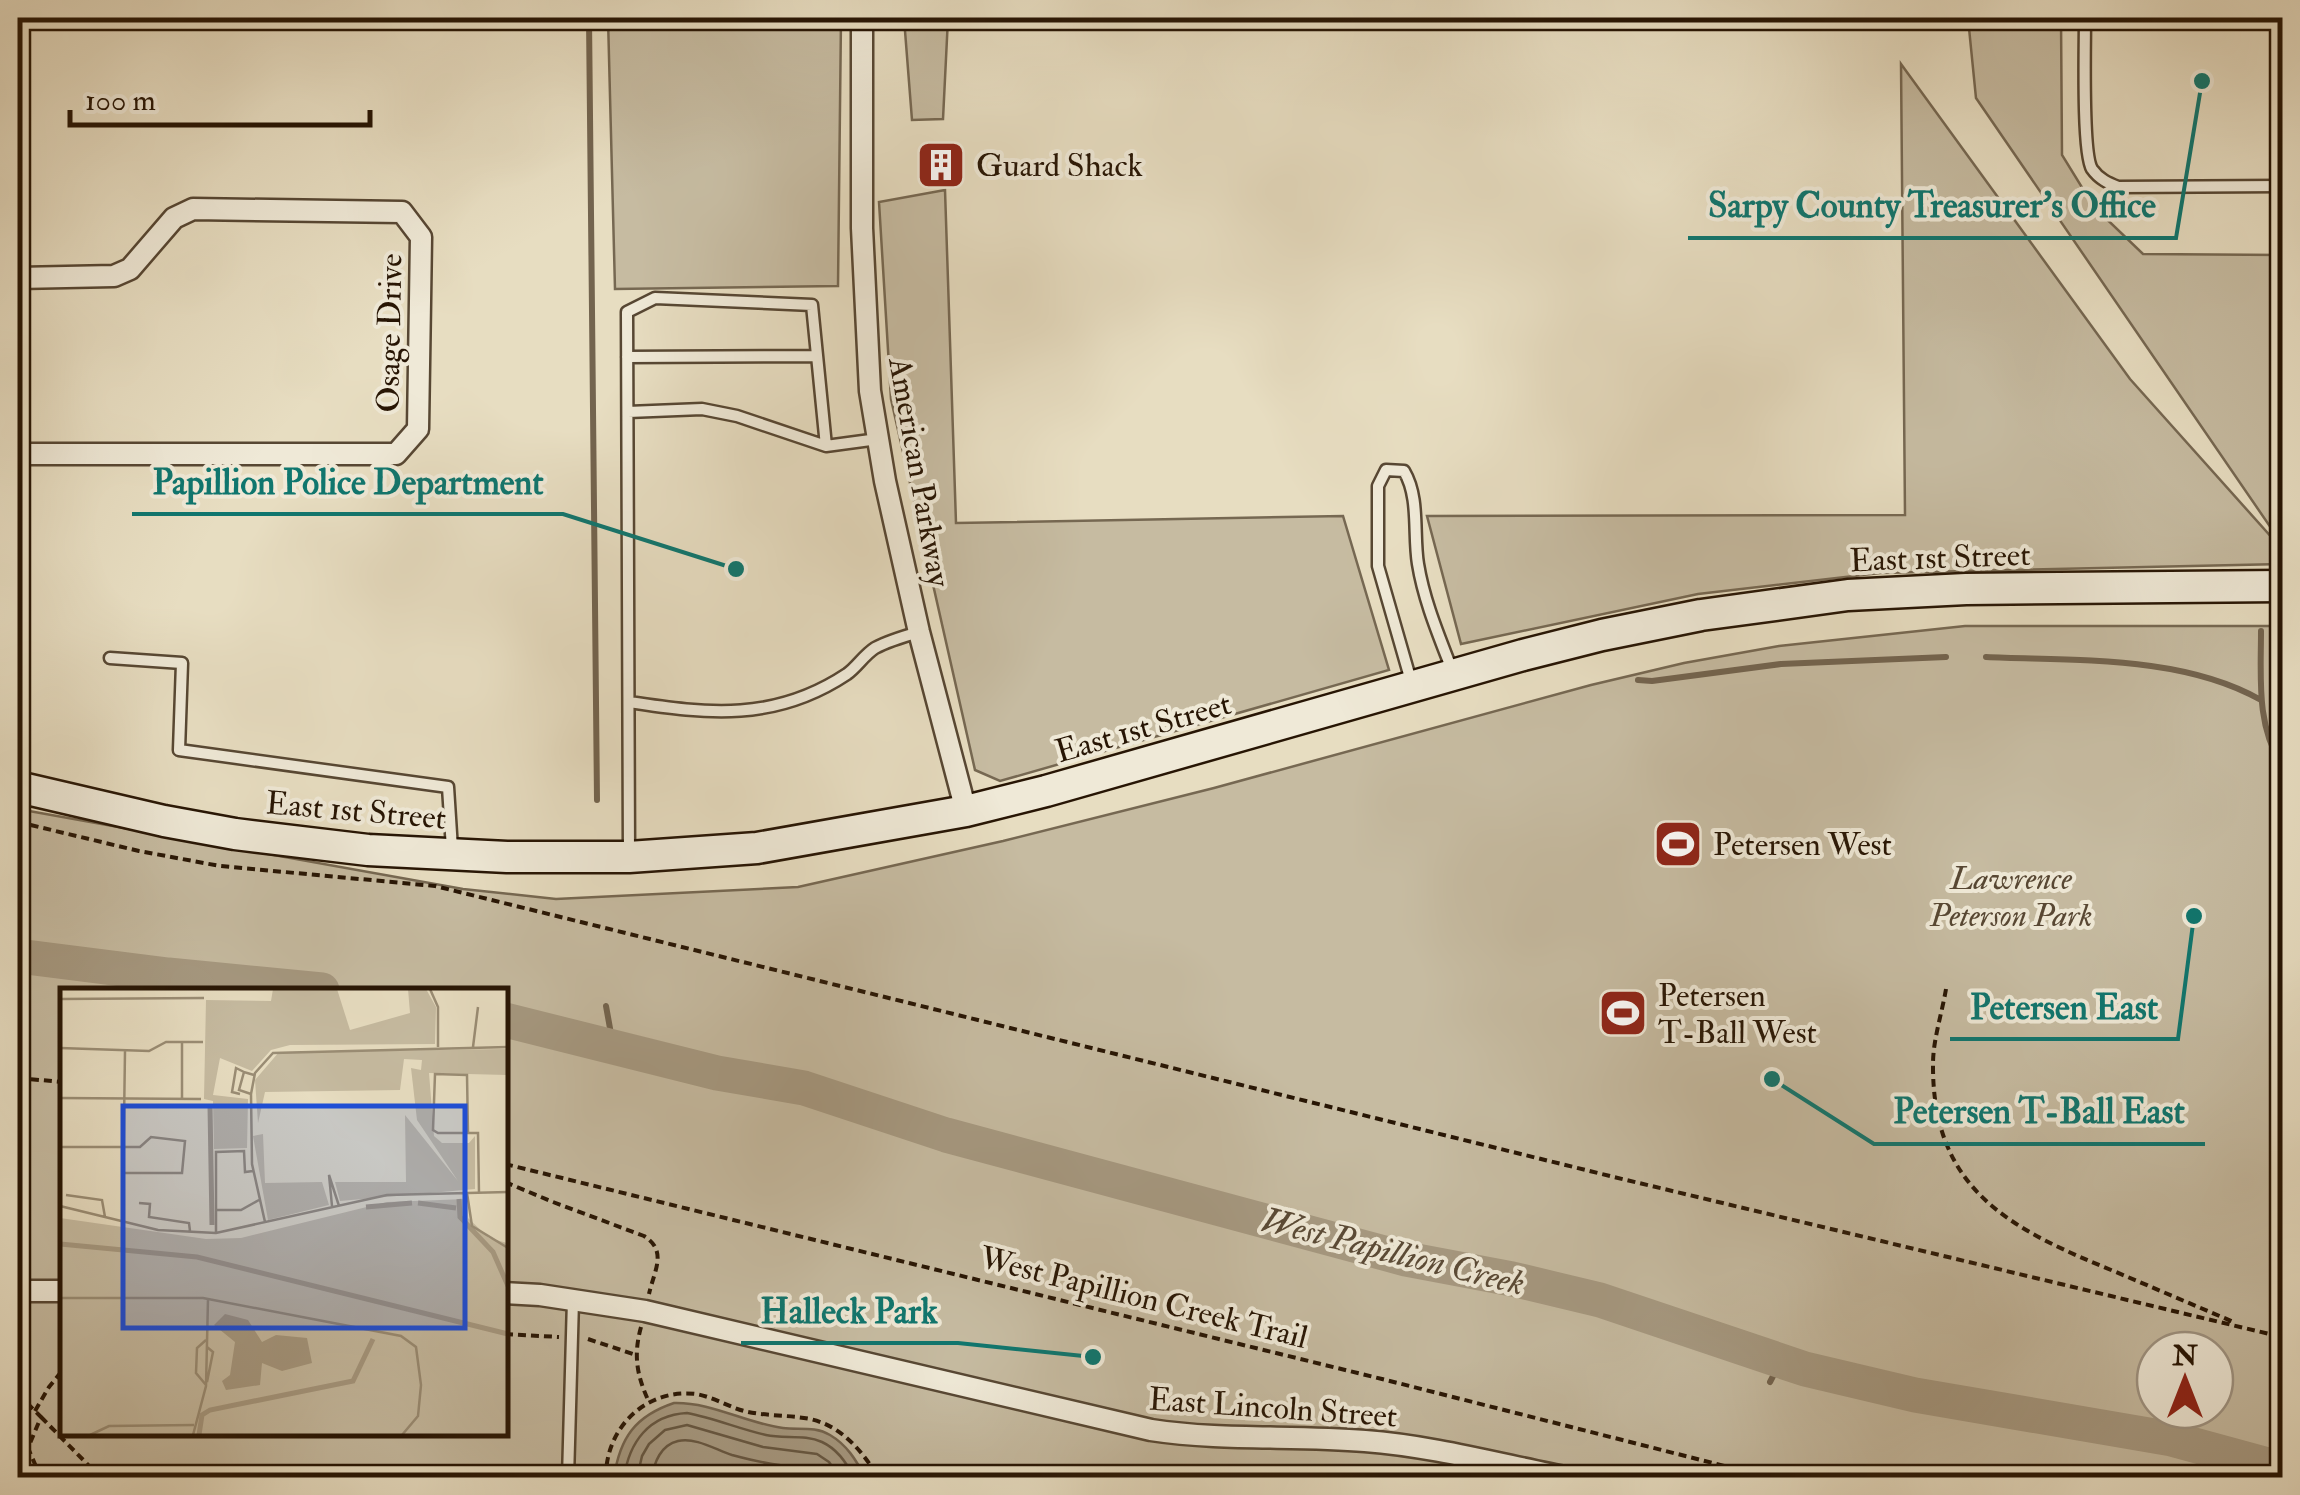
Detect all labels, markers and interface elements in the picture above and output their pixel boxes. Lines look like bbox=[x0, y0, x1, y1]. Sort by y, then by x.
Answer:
scale bar bbox=[70, 65, 370, 127]
text: 100 m bbox=[85, 82, 156, 119]
building icon: Guard Shack bbox=[915, 139, 967, 191]
place label: Guard Shack bbox=[976, 146, 1143, 186]
callout: Sarpy County Treasurer's Office bbox=[1688, 173, 2176, 238]
text: Sarpy County Treasurer's Office bbox=[1708, 184, 2156, 229]
street label: Osage Drive bbox=[369, 253, 411, 413]
street label: American Parkway bbox=[879, 353, 959, 591]
callout: Papillion Police Department bbox=[132, 449, 563, 514]
text: Papillion Police Department bbox=[152, 461, 544, 505]
street label: East 1st Street bbox=[1849, 535, 2031, 581]
street label: East 1st Street bbox=[1051, 684, 1236, 772]
street label: East 1st Street bbox=[264, 783, 448, 839]
sports icon: Petersen West bbox=[1652, 818, 1704, 870]
place label: Petersen West bbox=[1713, 825, 1892, 865]
park label: Lawrence Peterson Park bbox=[1929, 859, 2092, 936]
callout: Petersen East bbox=[1950, 974, 2178, 1039]
place label: Petersen T-Ball West bbox=[1658, 976, 1817, 1053]
text: Petersen East bbox=[1970, 986, 2159, 1030]
sports icon: Petersen T-Ball West bbox=[1597, 987, 1649, 1039]
inset map bbox=[60, 988, 508, 1435]
callout: Petersen T-Ball East bbox=[1874, 1079, 2205, 1144]
text: Petersen T-Ball East bbox=[1893, 1090, 2185, 1134]
water label: West Papillion Creek bbox=[1256, 1198, 1529, 1306]
street label: West Papillion Creek Trail bbox=[975, 1238, 1312, 1358]
callout: Halleck Park bbox=[741, 1278, 958, 1343]
text: Halleck Park bbox=[760, 1290, 938, 1334]
north arrow bbox=[2135, 1330, 2235, 1430]
text: N bbox=[2171, 1339, 2198, 1374]
street label: East Lincoln Street bbox=[1147, 1379, 1399, 1437]

